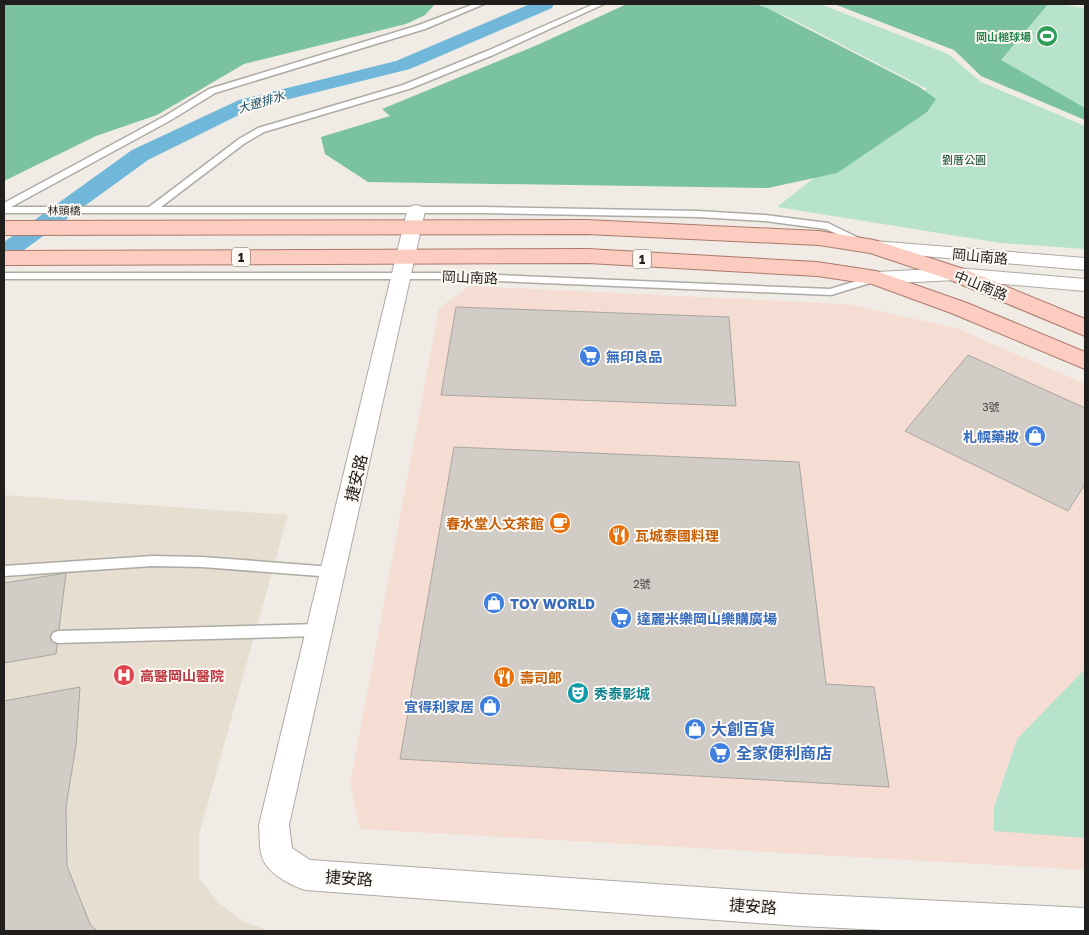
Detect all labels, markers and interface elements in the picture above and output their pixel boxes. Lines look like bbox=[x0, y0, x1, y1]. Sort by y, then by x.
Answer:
sports icon: 岡山槌球場 bbox=[1035, 24, 1059, 48]
place label: 岡山槌球場 bbox=[976, 30, 1031, 43]
water label: 大遼排水 bbox=[236, 88, 287, 116]
park label: 劉厝公園 bbox=[942, 153, 986, 166]
street label: 林頭橋 bbox=[47, 203, 81, 217]
street label: 岡山南路 bbox=[951, 245, 1009, 267]
road number: 1 bbox=[232, 248, 250, 266]
road number: 1 bbox=[633, 250, 651, 268]
street label: 中山南路 bbox=[952, 267, 1010, 303]
street label: 岡山南路 bbox=[442, 268, 498, 286]
supermarket icon: 無印良品 bbox=[578, 344, 602, 368]
place label: 無印良品 bbox=[606, 348, 662, 365]
house number: 3號 bbox=[982, 400, 1000, 413]
shop icon: 札幌藥妝 bbox=[1023, 424, 1047, 448]
place label: 札幌藥妝 bbox=[963, 428, 1019, 445]
street label: 捷安路 bbox=[341, 452, 371, 504]
cafe icon: 春水堂人文茶館 bbox=[548, 511, 572, 535]
place label: 春水堂人文茶館 bbox=[446, 515, 544, 532]
restaurant icon: 瓦城泰國料理 bbox=[607, 523, 631, 547]
place label: 瓦城泰國料理 bbox=[635, 527, 719, 544]
house number: 2號 bbox=[633, 577, 651, 590]
shop icon: TOY WORLD bbox=[482, 591, 506, 615]
place label: TOY WORLD bbox=[510, 595, 595, 612]
supermarket icon: 達麗米樂岡山樂購廣場 bbox=[609, 606, 633, 630]
place label: 達麗米樂岡山樂購廣場 bbox=[637, 610, 777, 627]
hospital icon: 高醫岡山醫院 bbox=[112, 663, 136, 687]
restaurant icon: 壽司郎 bbox=[492, 665, 516, 689]
place label: 高醫岡山醫院 bbox=[140, 667, 224, 684]
place label: 壽司郎 bbox=[520, 669, 562, 686]
theatre icon: 秀泰影城 bbox=[566, 681, 590, 705]
place label: 秀泰影城 bbox=[594, 685, 650, 702]
shop icon: 宜得利家居 bbox=[478, 694, 502, 718]
place label: 宜得利家居 bbox=[404, 698, 474, 715]
shop icon: 大創百貨 bbox=[683, 717, 707, 741]
place label: 大創百貨 bbox=[711, 719, 775, 739]
supermarket icon: 全家便利商店 bbox=[708, 741, 732, 765]
place label: 全家便利商店 bbox=[736, 743, 832, 763]
street label: 捷安路 bbox=[324, 866, 374, 890]
street label: 捷安路 bbox=[728, 894, 778, 918]

